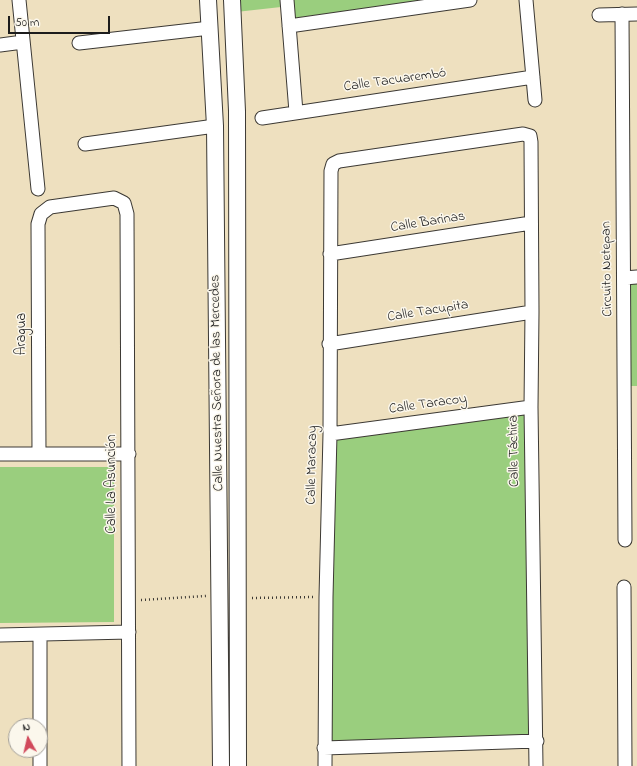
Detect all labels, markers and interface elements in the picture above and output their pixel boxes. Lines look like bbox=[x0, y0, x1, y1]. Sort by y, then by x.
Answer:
scale bar bbox=[10, 8, 112, 34]
text: 50 m bbox=[15, 14, 39, 32]
street label: Calle Tacuarembó bbox=[343, 66, 447, 96]
street label: Calle Barinas bbox=[390, 209, 466, 237]
street label: Circuito Netepan bbox=[599, 221, 617, 317]
street label: Calle Nuestra Señora de las Mercedes bbox=[208, 275, 228, 491]
street label: Calle Tacupita bbox=[386, 297, 470, 327]
street label: Aragua bbox=[15, 313, 31, 355]
street label: Calle Taracoy bbox=[388, 391, 468, 419]
street label: Calle Táchira bbox=[506, 415, 524, 487]
street label: Calle Maracay bbox=[304, 425, 322, 505]
street label: Calle La Asunción bbox=[105, 434, 121, 534]
north arrow bbox=[8, 718, 48, 758]
text: N bbox=[22, 719, 31, 736]

